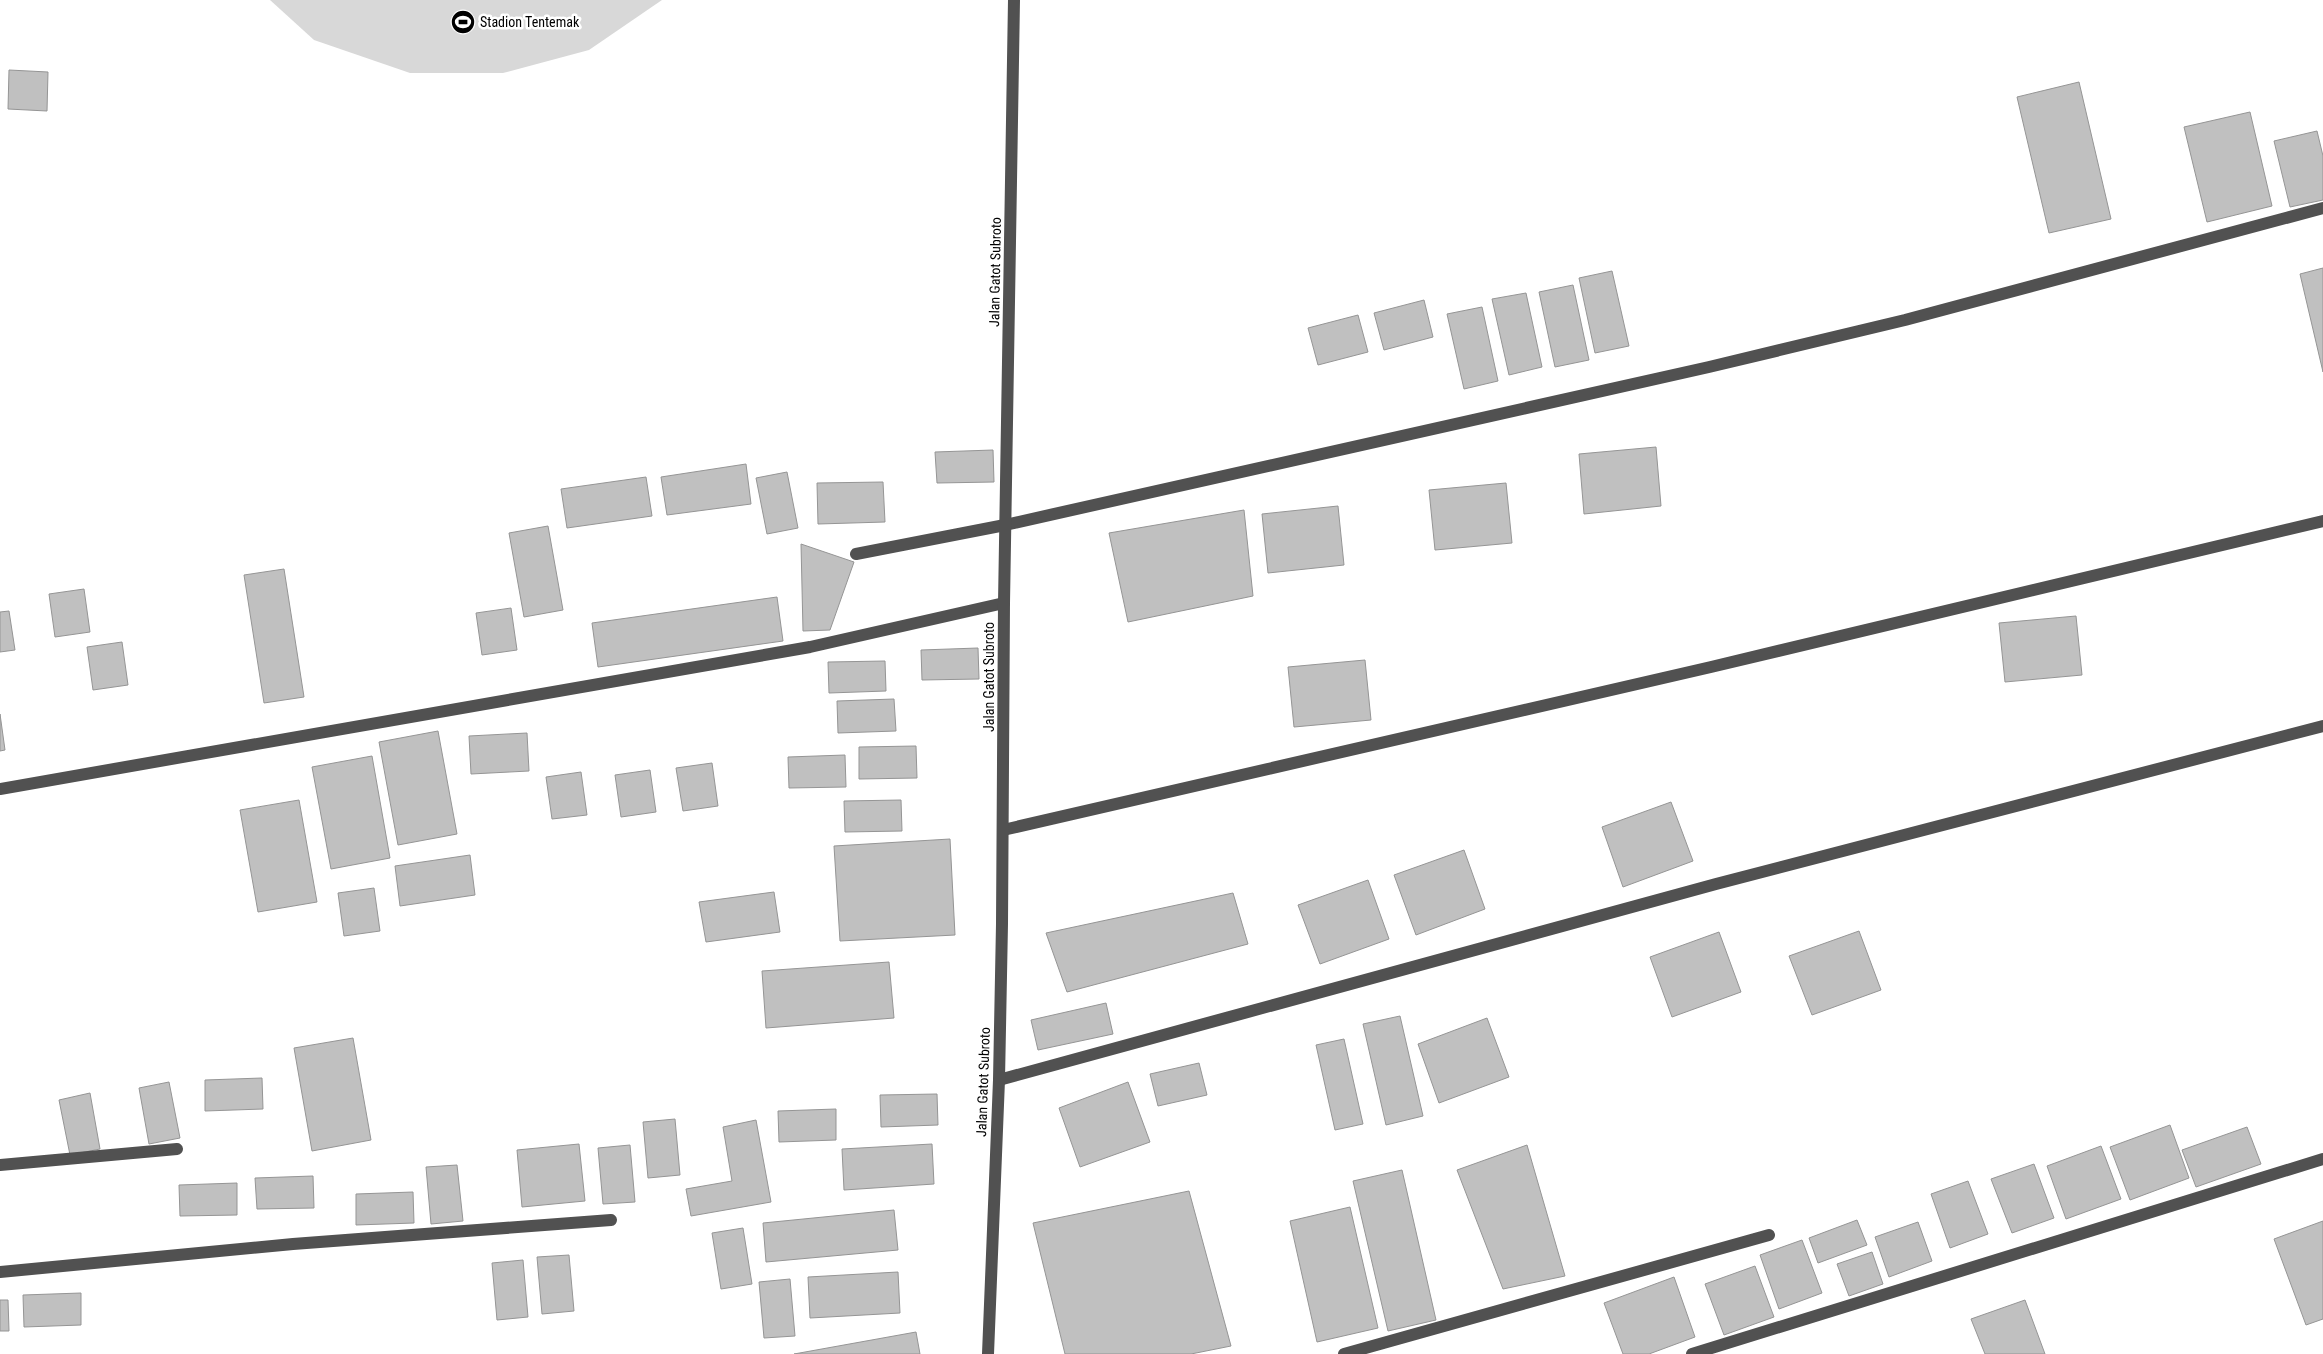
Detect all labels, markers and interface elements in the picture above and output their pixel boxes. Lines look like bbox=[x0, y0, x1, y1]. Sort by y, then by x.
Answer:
sports icon: Stadion Tentemak bbox=[450, 9, 476, 35]
place label: Stadion Tentemak bbox=[480, 14, 580, 30]
street label: Jalan Gatot Subroto bbox=[986, 217, 1004, 327]
street label: Jalan Gatot Subroto bbox=[981, 622, 997, 732]
street label: Jalan Gatot Subroto bbox=[973, 1027, 993, 1137]

